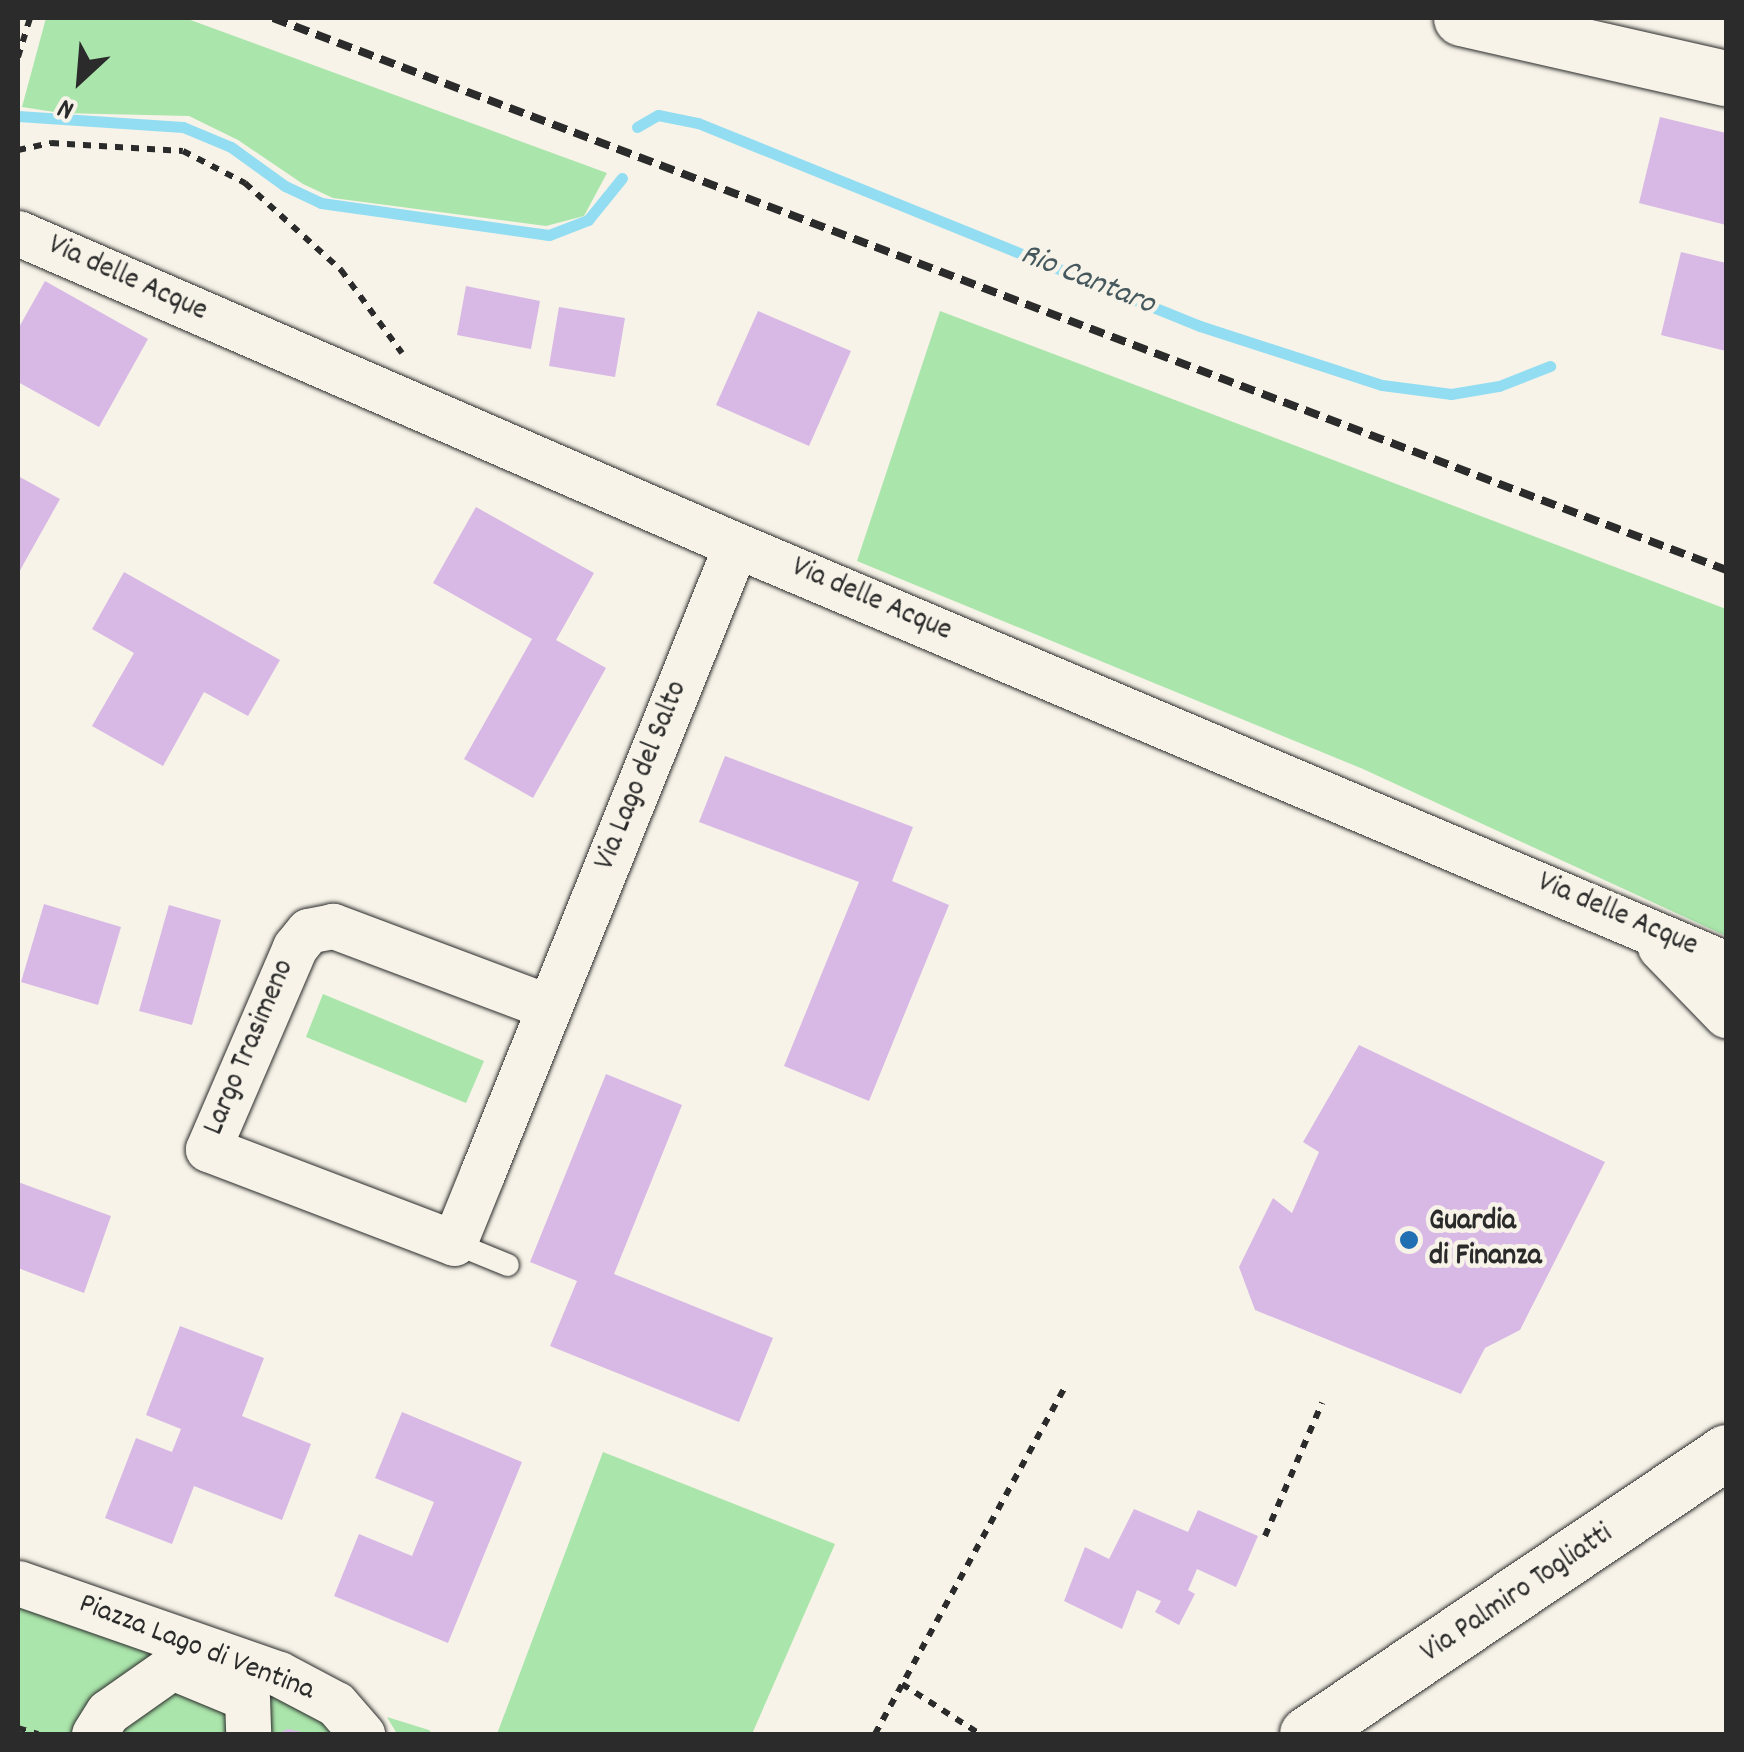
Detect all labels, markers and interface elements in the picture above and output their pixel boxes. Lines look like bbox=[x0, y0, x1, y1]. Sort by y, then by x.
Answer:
north arrow bbox=[30, 30, 130, 130]
text: N bbox=[52, 86, 82, 128]
street label: Via delle Acque bbox=[42, 229, 212, 331]
water label: Rio Cantaro bbox=[1014, 237, 1160, 325]
street label: Via delle Acque bbox=[786, 551, 956, 651]
street label: Via Lago del Salto bbox=[589, 676, 697, 876]
street label: Via delle Acque bbox=[1532, 866, 1702, 966]
street label: Largo Trasimeno bbox=[198, 955, 304, 1141]
place label: Guardia di Finanza bbox=[1429, 1205, 1542, 1276]
marker: Guardia di Finanza bbox=[1398, 1229, 1420, 1251]
street label: Via Palmiro Togliatti bbox=[1415, 1518, 1621, 1672]
street label: Piazza Lago di Ventina bbox=[73, 1588, 319, 1710]

